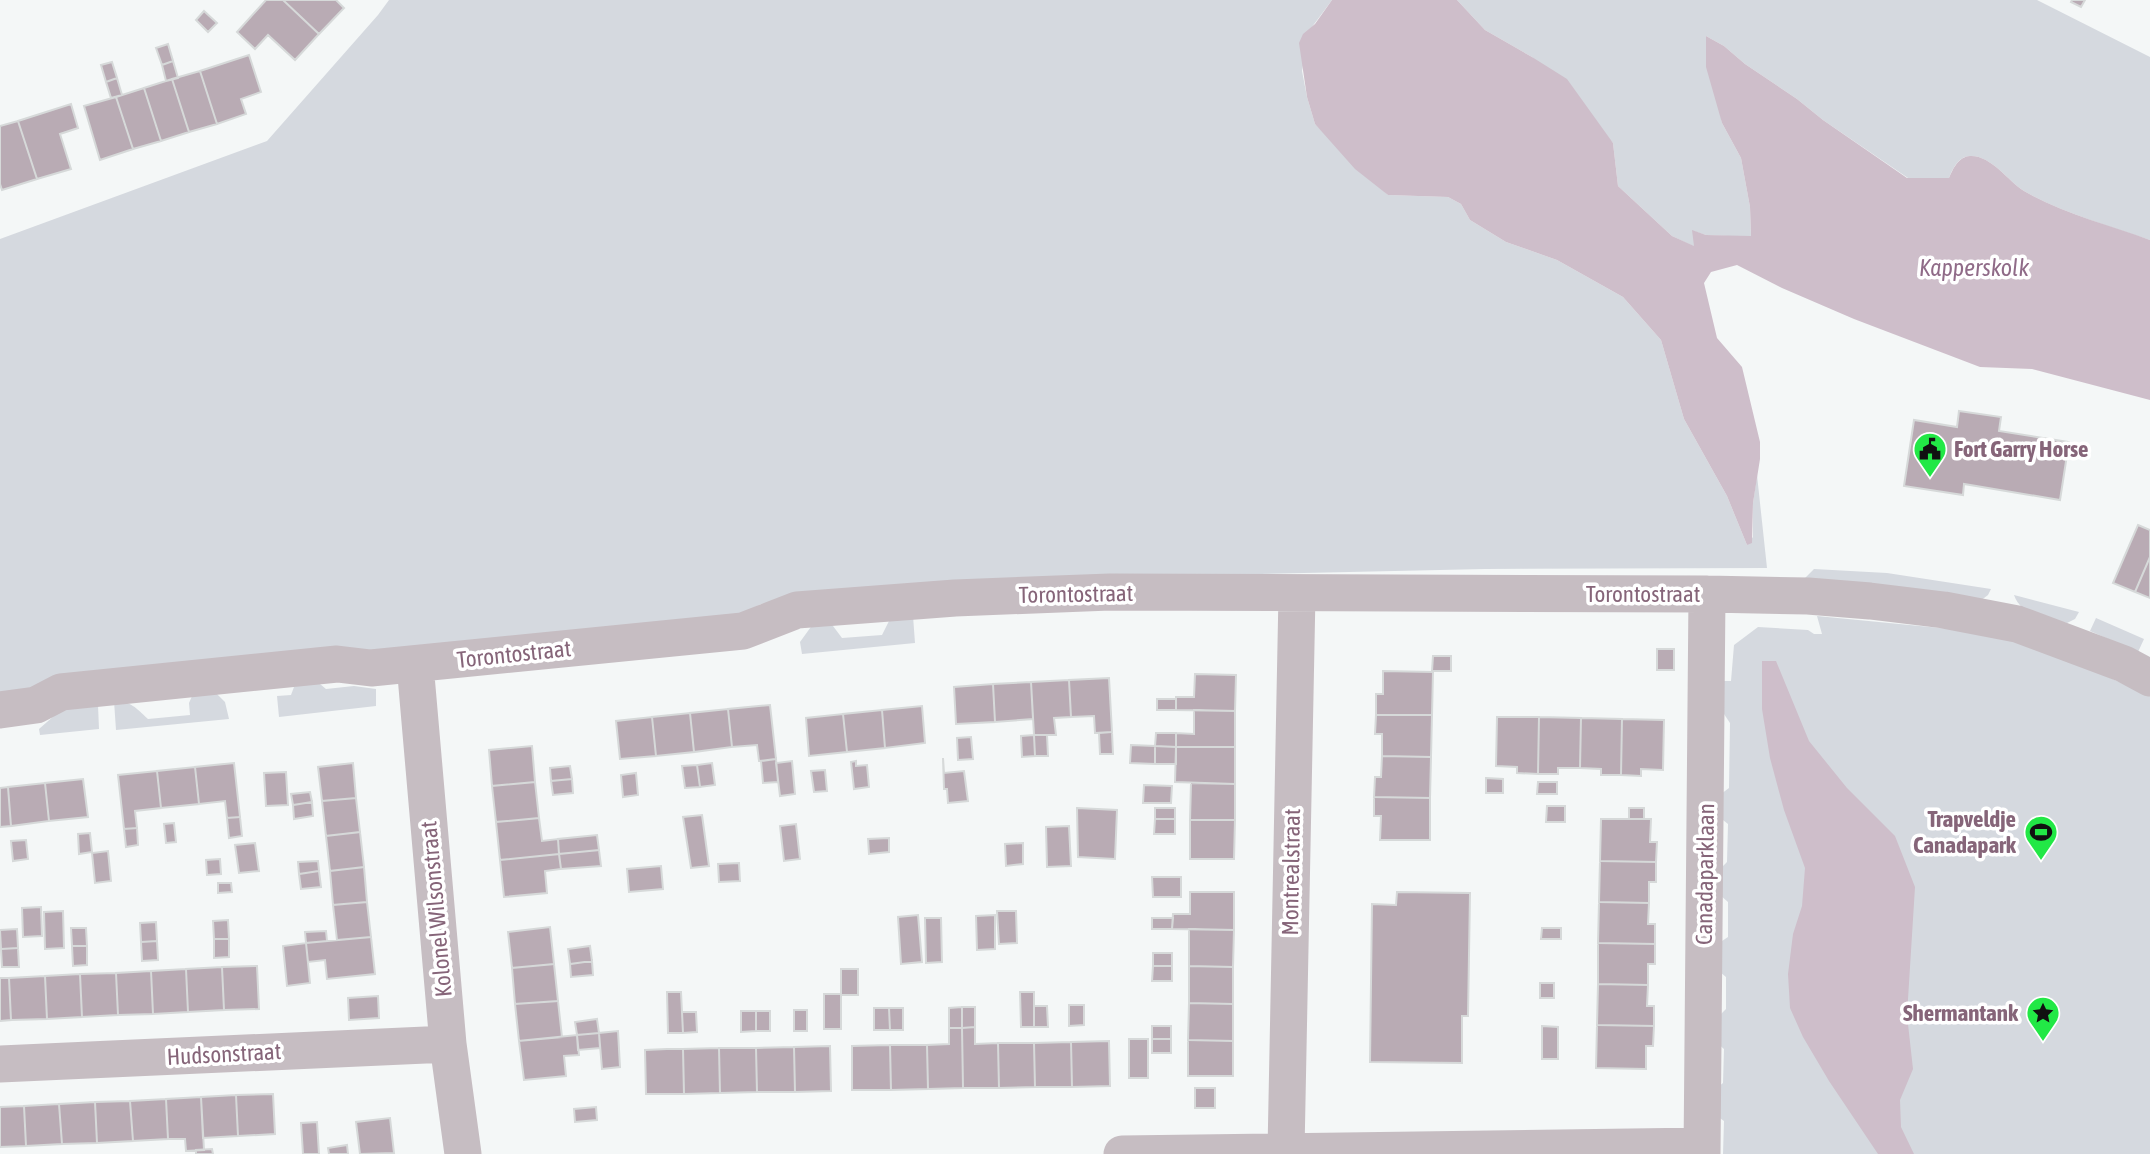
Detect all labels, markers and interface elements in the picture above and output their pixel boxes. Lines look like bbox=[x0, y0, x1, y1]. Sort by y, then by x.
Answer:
water label: Kapperskolk bbox=[1919, 254, 2029, 281]
public building icon: Fort Garry Horse bbox=[1911, 430, 1949, 479]
place label: Fort Garry Horse bbox=[1954, 436, 2089, 462]
street label: Torontostraat bbox=[1018, 580, 1134, 608]
street label: Torontostraat bbox=[1586, 581, 1700, 607]
street label: Torontostraat bbox=[456, 635, 572, 673]
street label: Canadaparklaan bbox=[1691, 803, 1719, 945]
place label: Trapveldje Canadapark bbox=[1913, 806, 2017, 858]
street label: Montrealstraat bbox=[1277, 808, 1305, 936]
sports icon: Trapveldje Canadapark bbox=[2022, 813, 2060, 862]
street label: Kolonel Wilsonstraat bbox=[415, 820, 457, 998]
place icon: Shermantank bbox=[2024, 994, 2062, 1043]
place label: Shermantank bbox=[1903, 1000, 2019, 1026]
street label: Hudsonstraat bbox=[166, 1038, 282, 1070]

